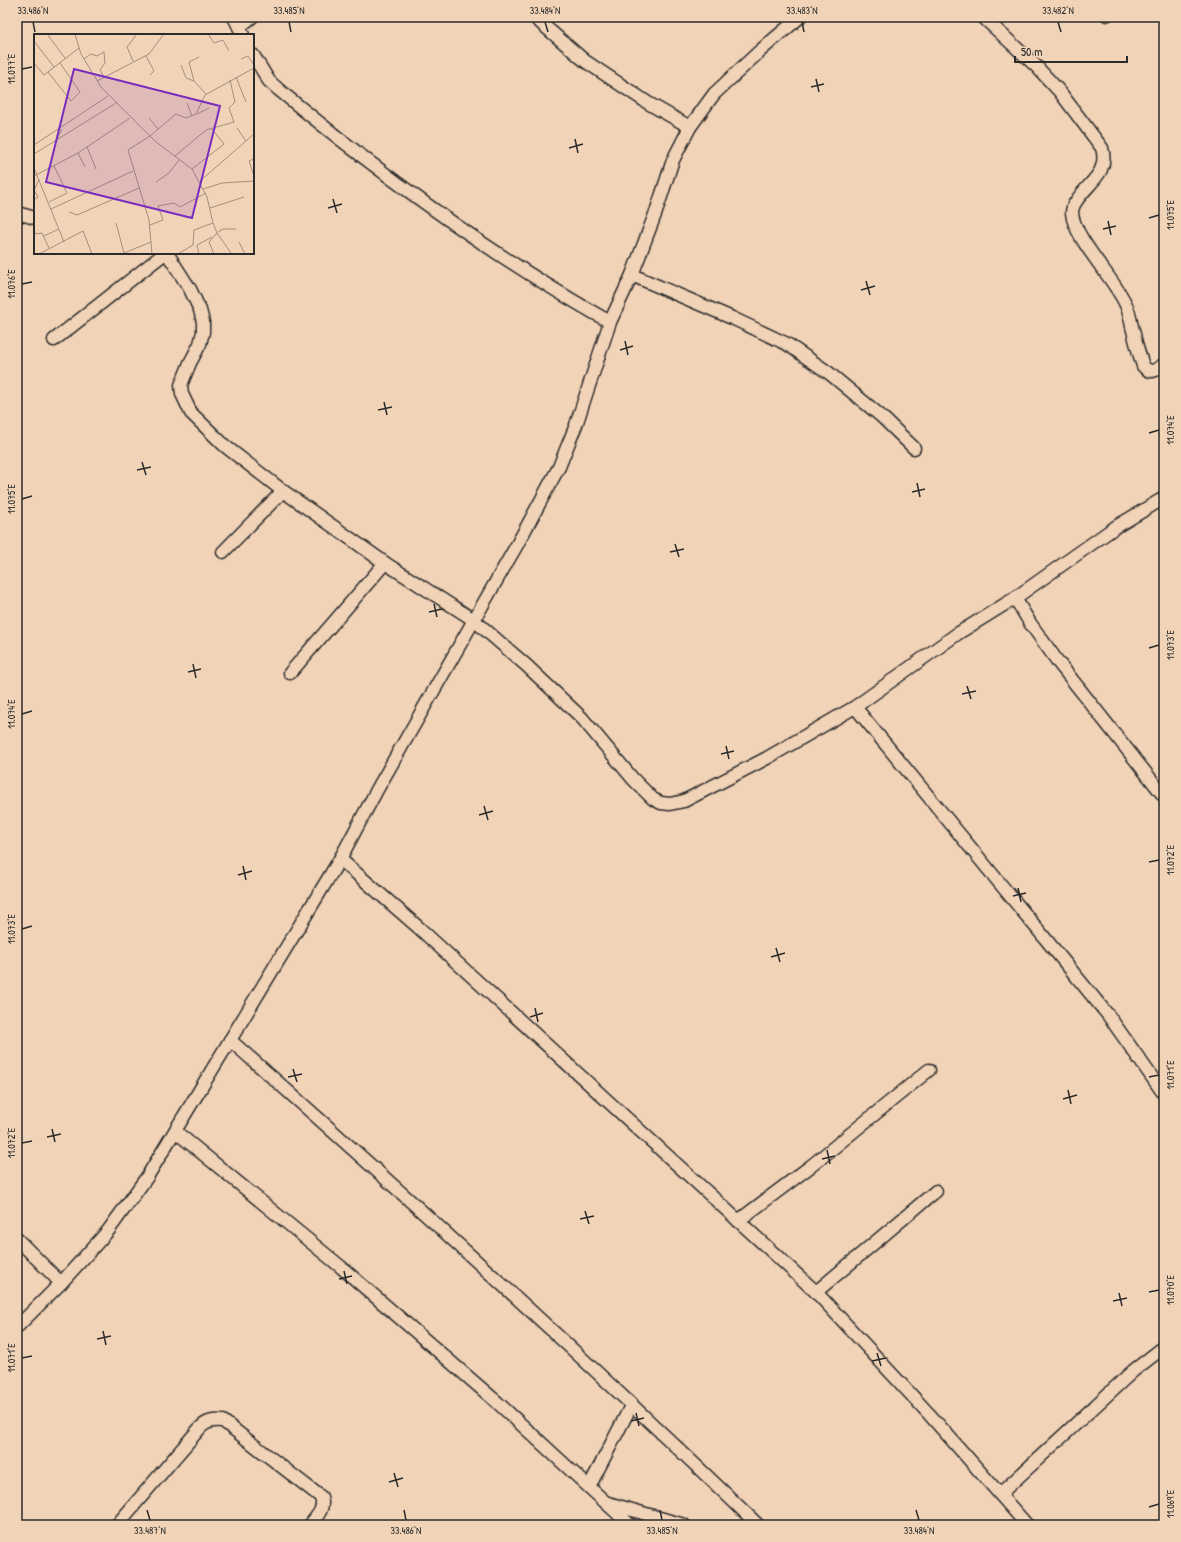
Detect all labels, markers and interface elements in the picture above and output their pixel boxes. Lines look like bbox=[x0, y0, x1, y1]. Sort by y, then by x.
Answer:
text: 33.486°N bbox=[18, 4, 48, 17]
text: 33.485°N bbox=[273, 4, 305, 17]
text: 33.484°N bbox=[530, 4, 560, 17]
text: 33.483°N bbox=[786, 4, 818, 17]
text: 33.482°N bbox=[1042, 4, 1074, 17]
inset map bbox=[34, 34, 254, 254]
scale bar bbox=[1015, 38, 1127, 64]
text: 50 m bbox=[1021, 43, 1042, 60]
text: 11.077°E bbox=[5, 53, 18, 84]
text: 11.075°E bbox=[1164, 200, 1177, 230]
text: 11.076°E bbox=[5, 269, 18, 299]
text: 11.074°E bbox=[1164, 415, 1177, 445]
text: 11.075°E bbox=[5, 484, 18, 514]
text: 11.073°E bbox=[1164, 629, 1177, 660]
text: 11.074°E bbox=[5, 699, 18, 729]
text: 11.072°E bbox=[1164, 844, 1177, 875]
text: 11.073°E bbox=[5, 913, 18, 944]
text: 11.071°E bbox=[1164, 1060, 1177, 1090]
text: 11.072°E bbox=[5, 1127, 18, 1158]
text: 11.070°E bbox=[1164, 1274, 1177, 1305]
text: 11.071°E bbox=[5, 1343, 18, 1373]
text: 11.069°E bbox=[1164, 1489, 1177, 1518]
text: 33.487°N bbox=[134, 1524, 166, 1537]
text: 33.486°N bbox=[391, 1524, 421, 1537]
text: 33.485°N bbox=[646, 1524, 678, 1537]
text: 33.484°N bbox=[904, 1524, 934, 1537]

